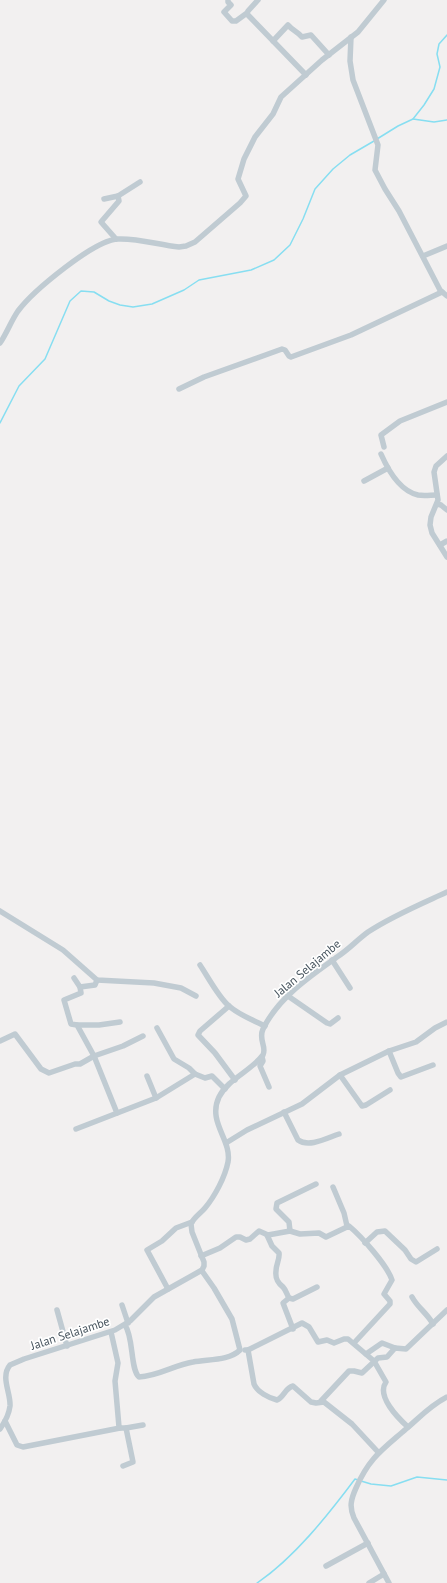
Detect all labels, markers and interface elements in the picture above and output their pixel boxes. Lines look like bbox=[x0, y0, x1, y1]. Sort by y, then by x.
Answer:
street label: Jalan Selajambe bbox=[270, 936, 343, 1001]
street label: Jalan Selajambe bbox=[28, 1313, 111, 1353]

